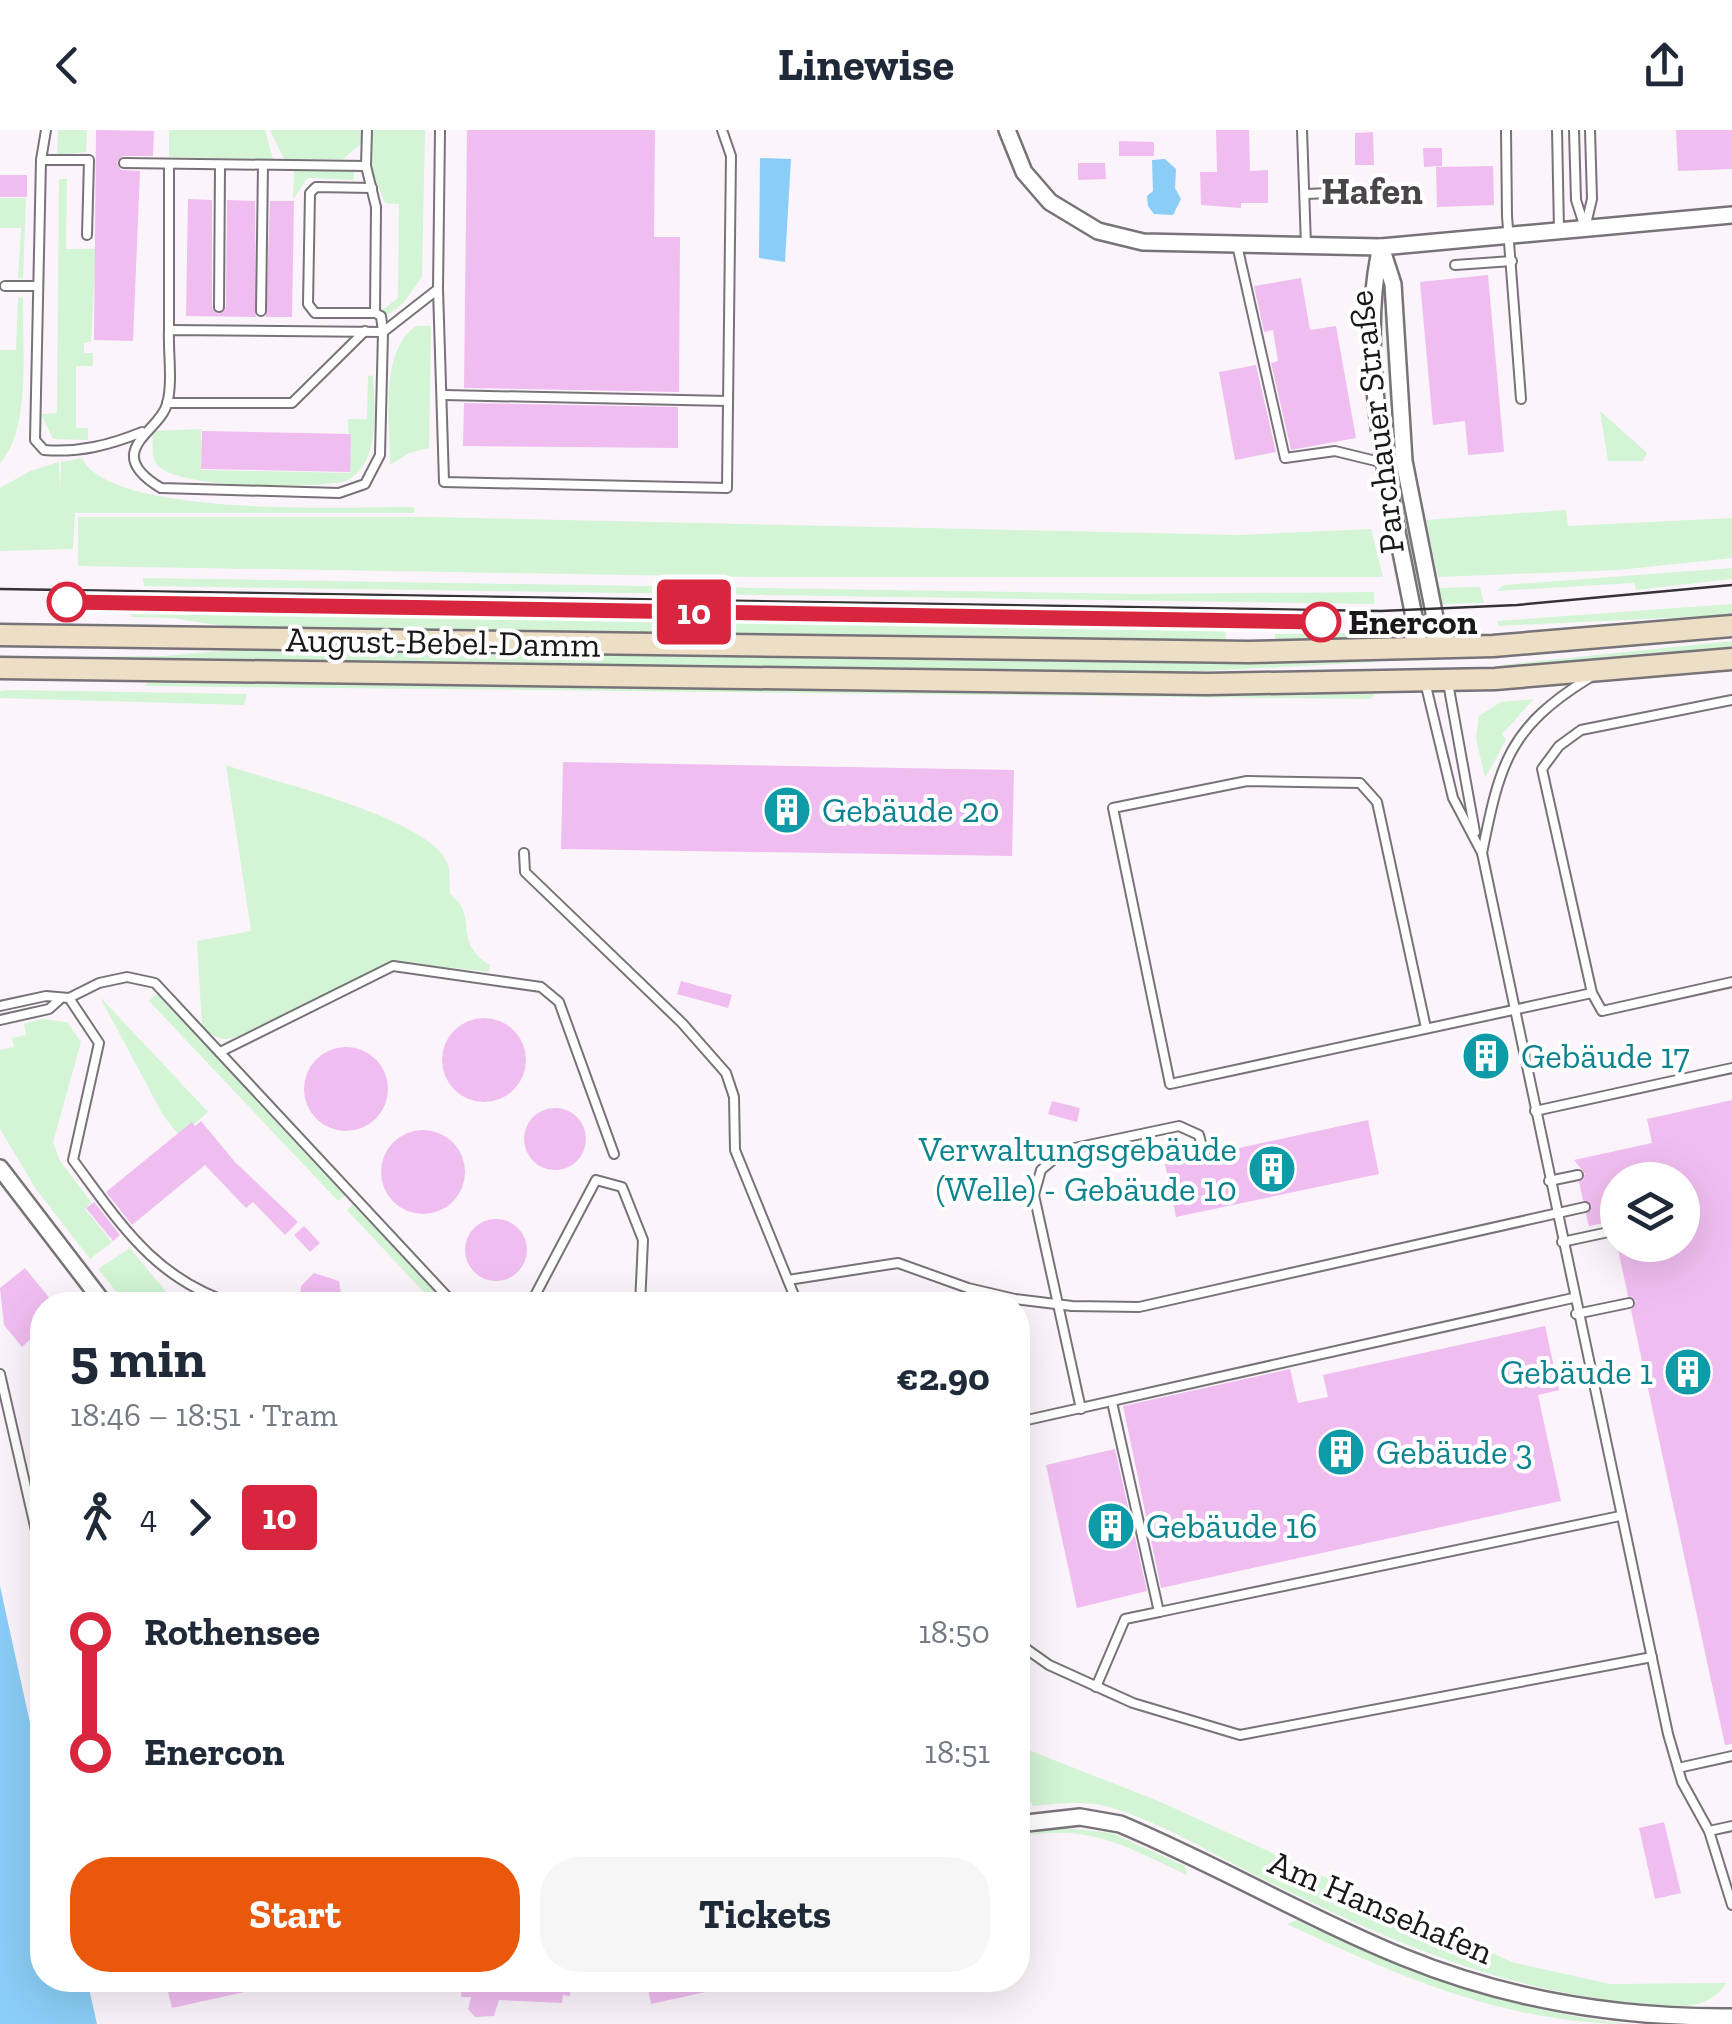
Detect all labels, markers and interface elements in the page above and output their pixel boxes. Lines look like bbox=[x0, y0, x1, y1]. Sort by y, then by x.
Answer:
icon: back bbox=[40, 38, 95, 93]
text: Linewise bbox=[778, 38, 954, 92]
icon: share bbox=[1637, 38, 1692, 93]
district label: Hafen bbox=[1321, 168, 1423, 214]
street label: Parchauer Straße bbox=[1339, 288, 1413, 556]
line badge: 10 bbox=[649, 580, 739, 644]
unlabelled marker bbox=[48, 583, 86, 621]
text: 10 bbox=[677, 591, 711, 633]
place label: Enercon bbox=[1348, 601, 1478, 643]
marker: Enercon bbox=[1302, 603, 1340, 641]
street label: August-Bebel-Damm bbox=[285, 618, 601, 666]
building icon: Gebäude 20 bbox=[761, 784, 813, 836]
place label: Gebäude 20 bbox=[822, 789, 1000, 831]
building icon: Gebäude 17 bbox=[1460, 1030, 1512, 1082]
place label: Gebäude 17 bbox=[1521, 1035, 1690, 1077]
place label: Verwaltungsgebäude (Welle) - Gebäude 10 bbox=[918, 1128, 1237, 1210]
building icon: Verwaltungsgebäude (Welle) - Gebäude 10 bbox=[1246, 1143, 1298, 1195]
map controls bbox=[1600, 1162, 1700, 1262]
button: layers bbox=[1600, 1162, 1700, 1262]
text: 5 min bbox=[70, 1325, 206, 1391]
building icon: Gebäude 1 bbox=[1662, 1346, 1714, 1398]
place label: Gebäude 1 bbox=[1500, 1351, 1653, 1393]
text: €2.90 bbox=[896, 1354, 990, 1400]
text: 18:46 – 18:51 · Tram bbox=[70, 1396, 338, 1434]
building icon: Gebäude 3 bbox=[1315, 1426, 1367, 1478]
place label: Gebäude 3 bbox=[1376, 1431, 1533, 1473]
icon: walk bbox=[70, 1490, 125, 1545]
icon: forward bbox=[172, 1490, 227, 1545]
text: 10 bbox=[262, 1496, 297, 1538]
text: 4 bbox=[140, 1498, 157, 1536]
building icon: Gebäude 16 bbox=[1085, 1500, 1137, 1552]
place label: Gebäude 16 bbox=[1146, 1505, 1318, 1547]
text: Rothensee bbox=[144, 1609, 320, 1655]
text: 18:50 bbox=[918, 1613, 990, 1651]
text: Enercon bbox=[144, 1729, 285, 1775]
text: 18:51 bbox=[925, 1733, 990, 1771]
street label: Am Hansehafen bbox=[1263, 1841, 1499, 1973]
button: Start bbox=[70, 1857, 520, 1972]
button: Tickets bbox=[540, 1857, 990, 1972]

